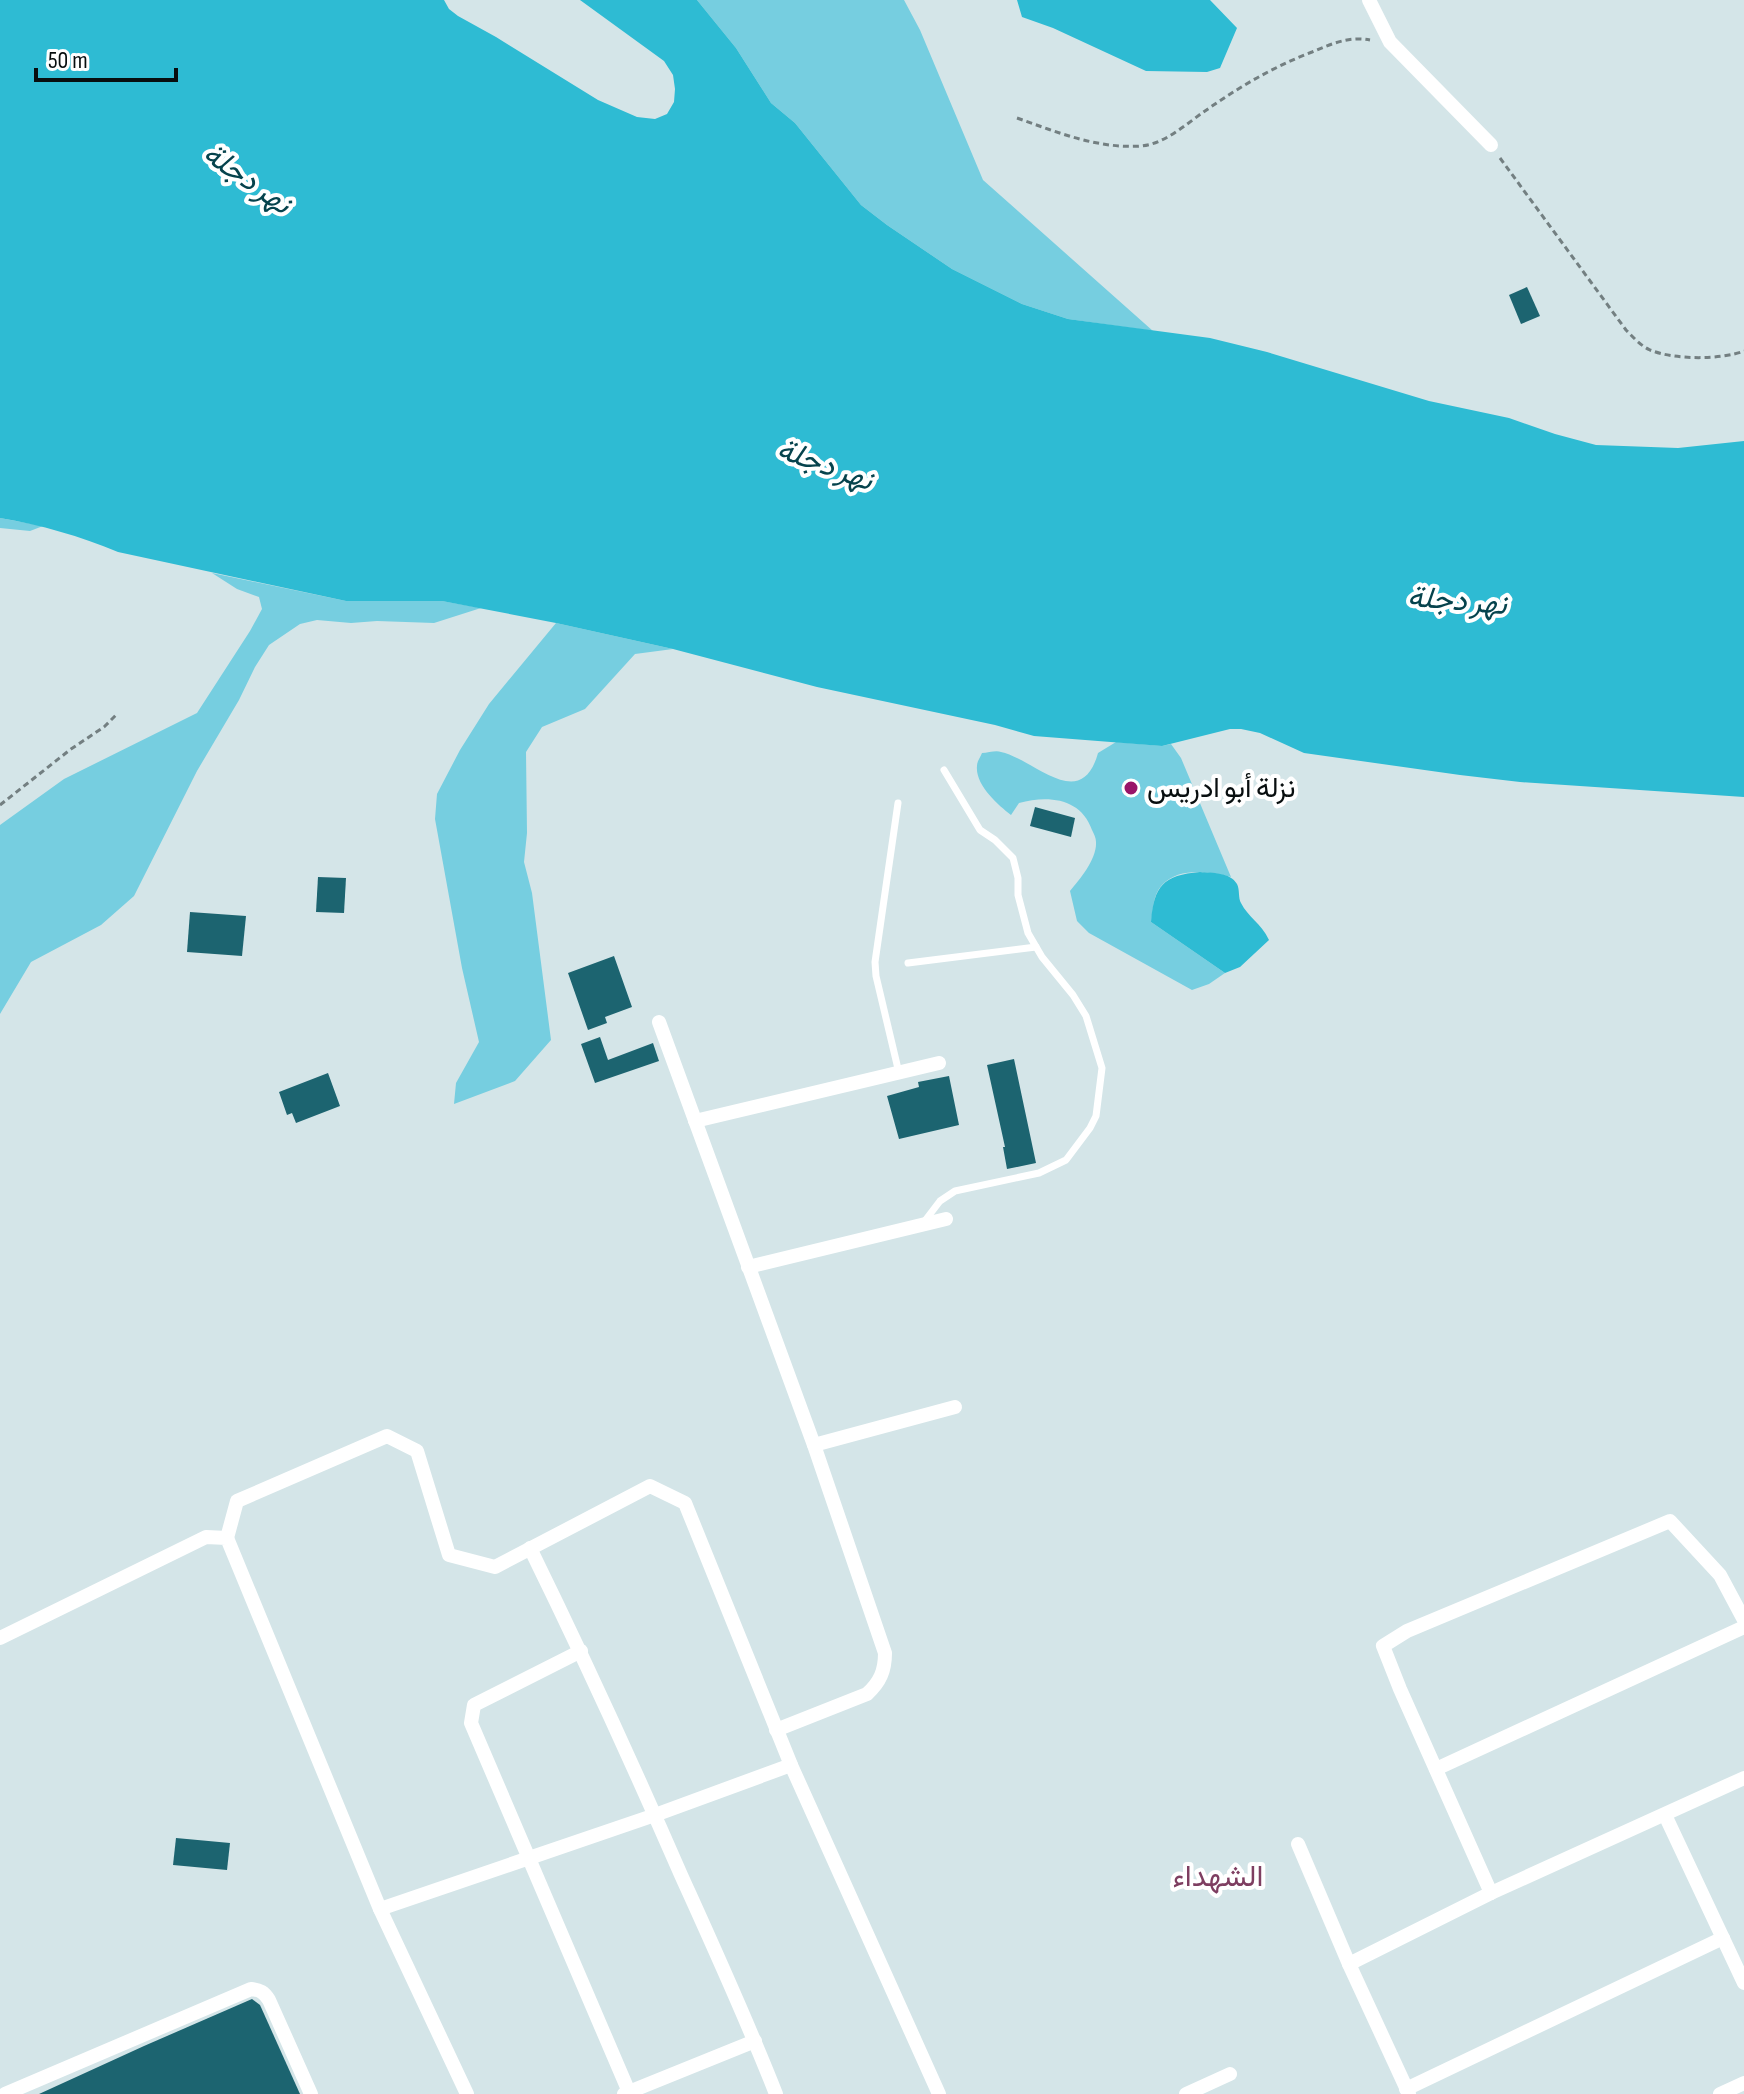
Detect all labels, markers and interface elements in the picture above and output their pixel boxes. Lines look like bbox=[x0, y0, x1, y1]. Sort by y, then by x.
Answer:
scale bar bbox=[36, 32, 176, 82]
text: 50 m bbox=[48, 46, 88, 75]
water label: نهر دجلة bbox=[196, 136, 299, 223]
water label: نهر دجلة bbox=[772, 431, 879, 499]
water label: نهر دجلة bbox=[1406, 579, 1510, 623]
place label: نزلة أبو ادريس bbox=[1147, 772, 1295, 805]
marker: نزلة أبو ادريس bbox=[1122, 779, 1140, 797]
district label: الشهداء bbox=[1173, 1859, 1263, 1895]

